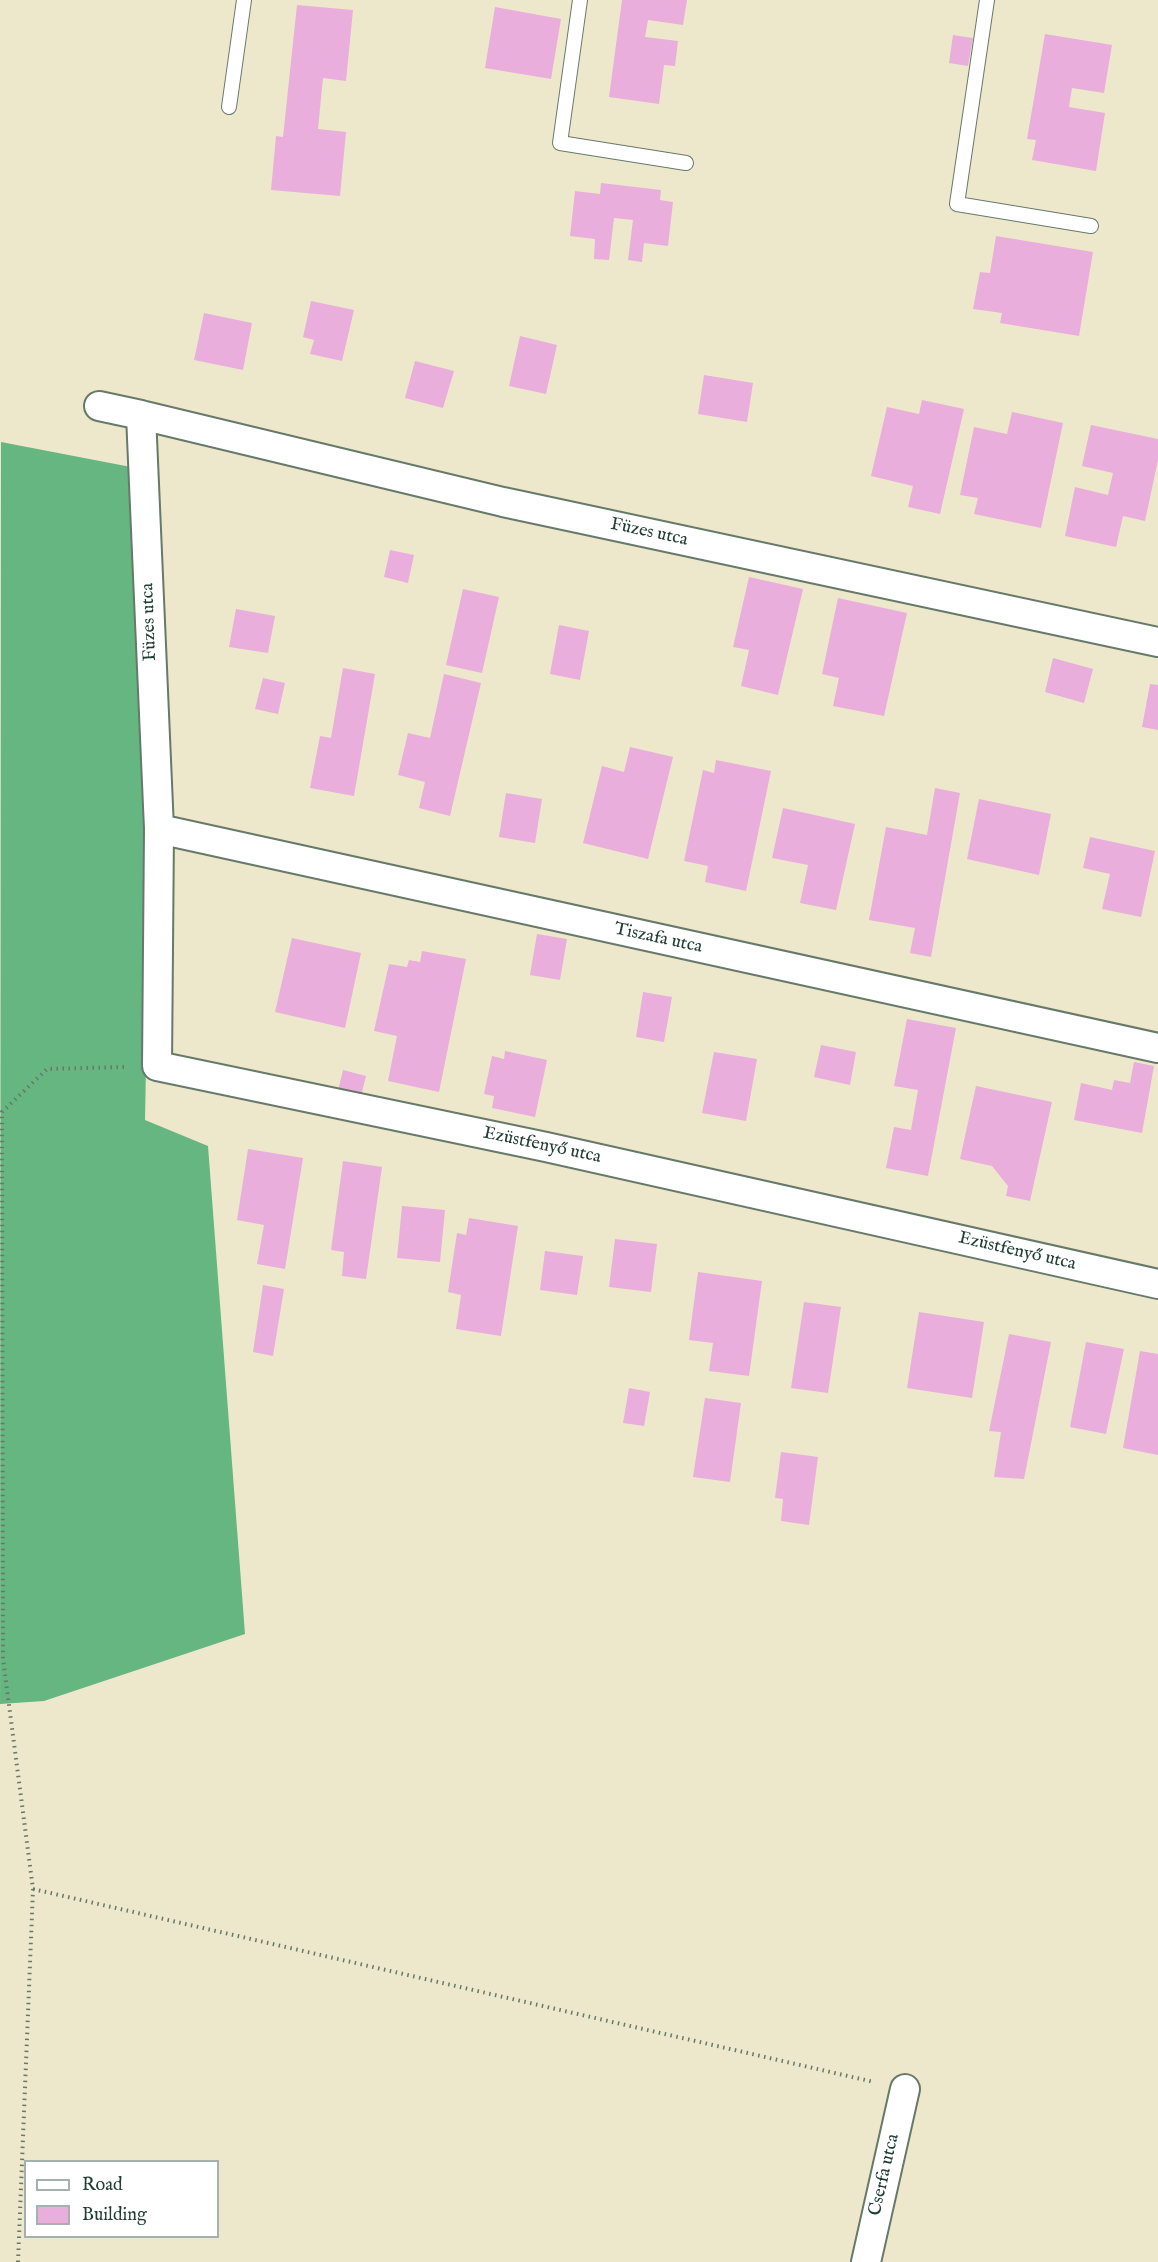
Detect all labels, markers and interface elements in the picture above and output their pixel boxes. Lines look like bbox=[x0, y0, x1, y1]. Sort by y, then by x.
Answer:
street label: Füzes utca bbox=[608, 514, 690, 552]
street label: Füzes utca bbox=[138, 582, 162, 662]
street label: Tiszafa utca bbox=[612, 919, 704, 959]
street label: Ezüstfenyő utca bbox=[481, 1123, 603, 1169]
street label: Ezüstfenyő utca bbox=[956, 1228, 1078, 1276]
street label: Cserfa utca bbox=[865, 2132, 905, 2218]
legend bbox=[24, 2160, 219, 2238]
text: Road bbox=[82, 2174, 123, 2197]
text: Building bbox=[82, 2204, 147, 2227]

